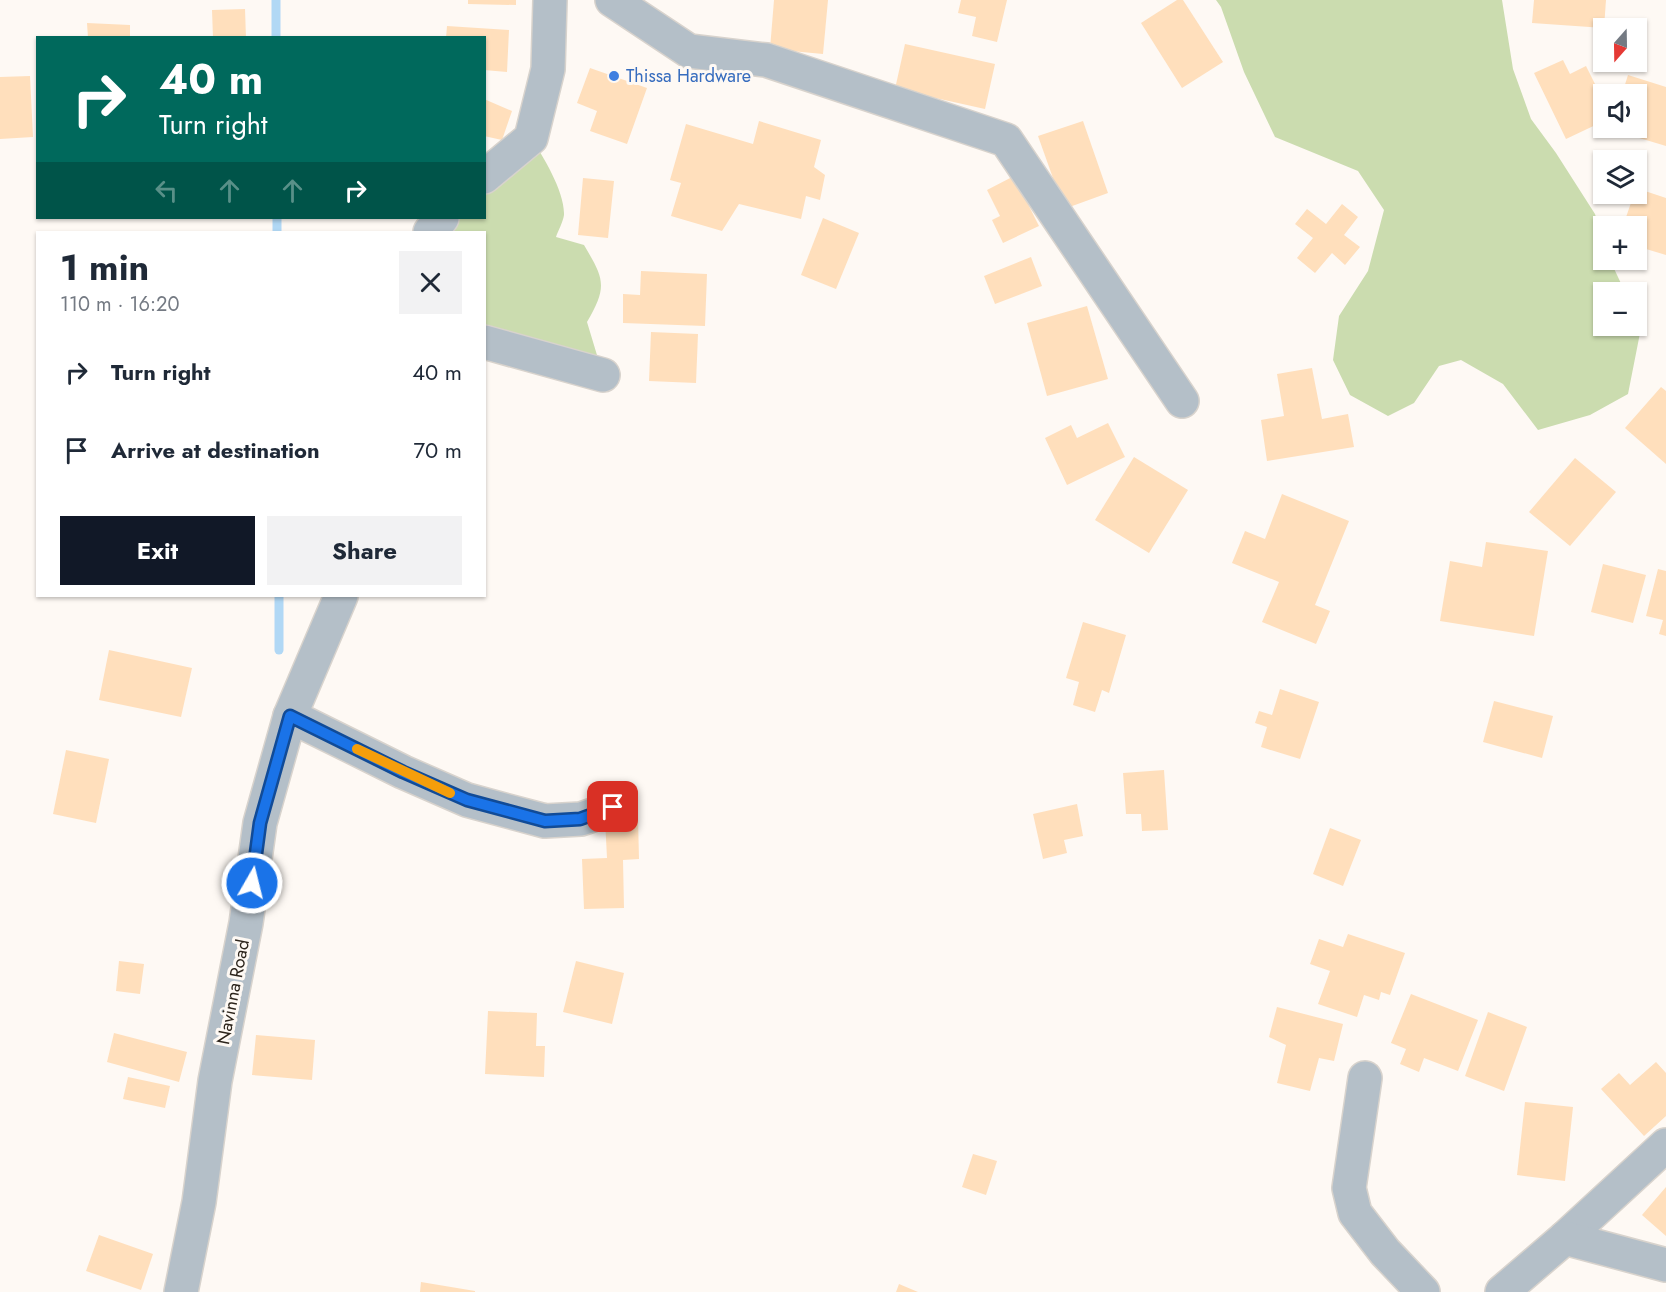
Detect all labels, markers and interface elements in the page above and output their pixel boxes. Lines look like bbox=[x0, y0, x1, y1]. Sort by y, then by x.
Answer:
north arrow bbox=[1593, 18, 1647, 72]
map controls bbox=[1593, 18, 1647, 336]
text: 40 m bbox=[159, 49, 263, 110]
icon: right bbox=[60, 60, 138, 138]
place label: Thissa Hardware bbox=[626, 63, 751, 89]
marker: Thissa Hardware bbox=[607, 69, 621, 83]
button: sound bbox=[1593, 84, 1647, 138]
text: Turn right bbox=[159, 105, 267, 144]
button: layers bbox=[1593, 150, 1647, 204]
icon: left bbox=[150, 174, 183, 207]
icon: ahead bbox=[213, 174, 246, 207]
icon: ahead bbox=[276, 174, 309, 207]
icon: right bbox=[339, 174, 372, 207]
button: + bbox=[1593, 216, 1647, 270]
text: 1 min bbox=[60, 241, 149, 293]
button: close bbox=[399, 251, 462, 314]
button: − bbox=[1593, 282, 1647, 336]
text: 110 m · 16:20 bbox=[60, 290, 180, 319]
icon: right bbox=[60, 356, 93, 389]
text: Turn right bbox=[111, 356, 211, 388]
text: 40 m bbox=[412, 356, 462, 388]
icon: arrive bbox=[60, 434, 93, 467]
text: Arrive at destination bbox=[111, 434, 320, 466]
text: 70 m bbox=[413, 434, 462, 466]
button: Exit bbox=[60, 516, 255, 585]
button: Share bbox=[267, 516, 462, 585]
pin bbox=[587, 781, 638, 832]
icon: arrive bbox=[596, 790, 629, 823]
position arrow bbox=[220, 851, 284, 915]
street label: Navinna Road bbox=[210, 937, 256, 1047]

